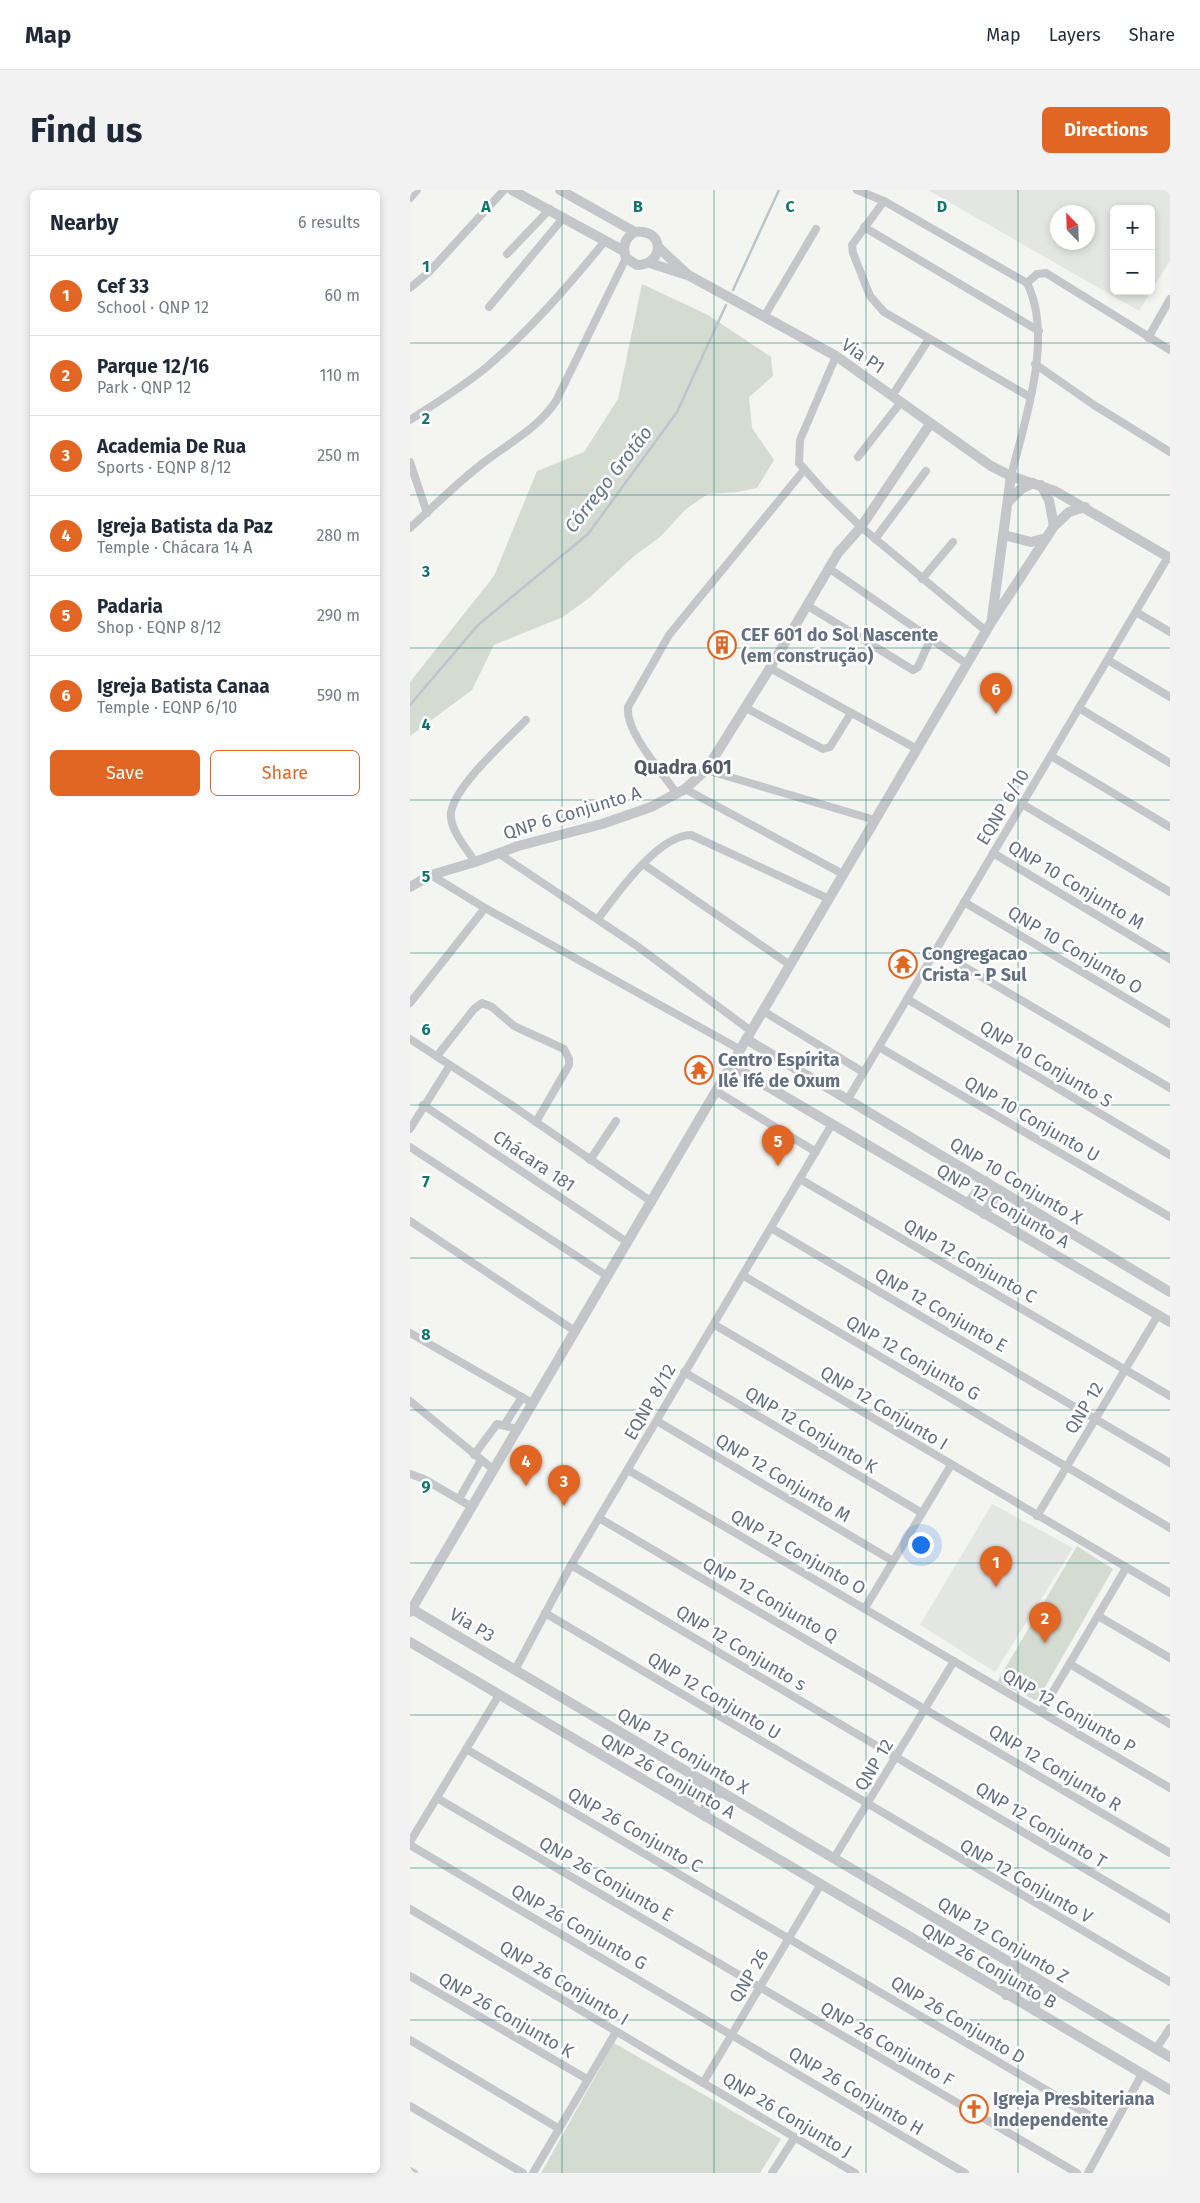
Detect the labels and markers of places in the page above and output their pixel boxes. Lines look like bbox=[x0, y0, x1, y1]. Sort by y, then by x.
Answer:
place label: CEF 601 do Sol Nascente (em construção) bbox=[741, 624, 938, 667]
building icon: CEF 601 do Sol Nascente (em construção) bbox=[707, 630, 737, 660]
pin: 6 bbox=[980, 673, 1012, 714]
place label: Congregacao Crista - P Sul bbox=[922, 943, 1028, 986]
temple icon: Congregacao Crista - P Sul bbox=[888, 949, 918, 979]
place label: Centro Espírita Ilé Ifé de Oxum bbox=[718, 1049, 840, 1092]
temple icon: Centro Espírita Ilé Ifé de Oxum bbox=[684, 1055, 714, 1085]
pin: 5 bbox=[762, 1125, 794, 1166]
pin: 4 bbox=[510, 1445, 542, 1486]
pin: 3 bbox=[548, 1465, 580, 1506]
pin: 1 bbox=[980, 1546, 1012, 1587]
pin: 2 bbox=[1029, 1602, 1061, 1643]
place label: Igreja Presbiteriana Independente bbox=[993, 2088, 1155, 2131]
church icon: Igreja Presbiteriana Independente bbox=[959, 2094, 989, 2124]

